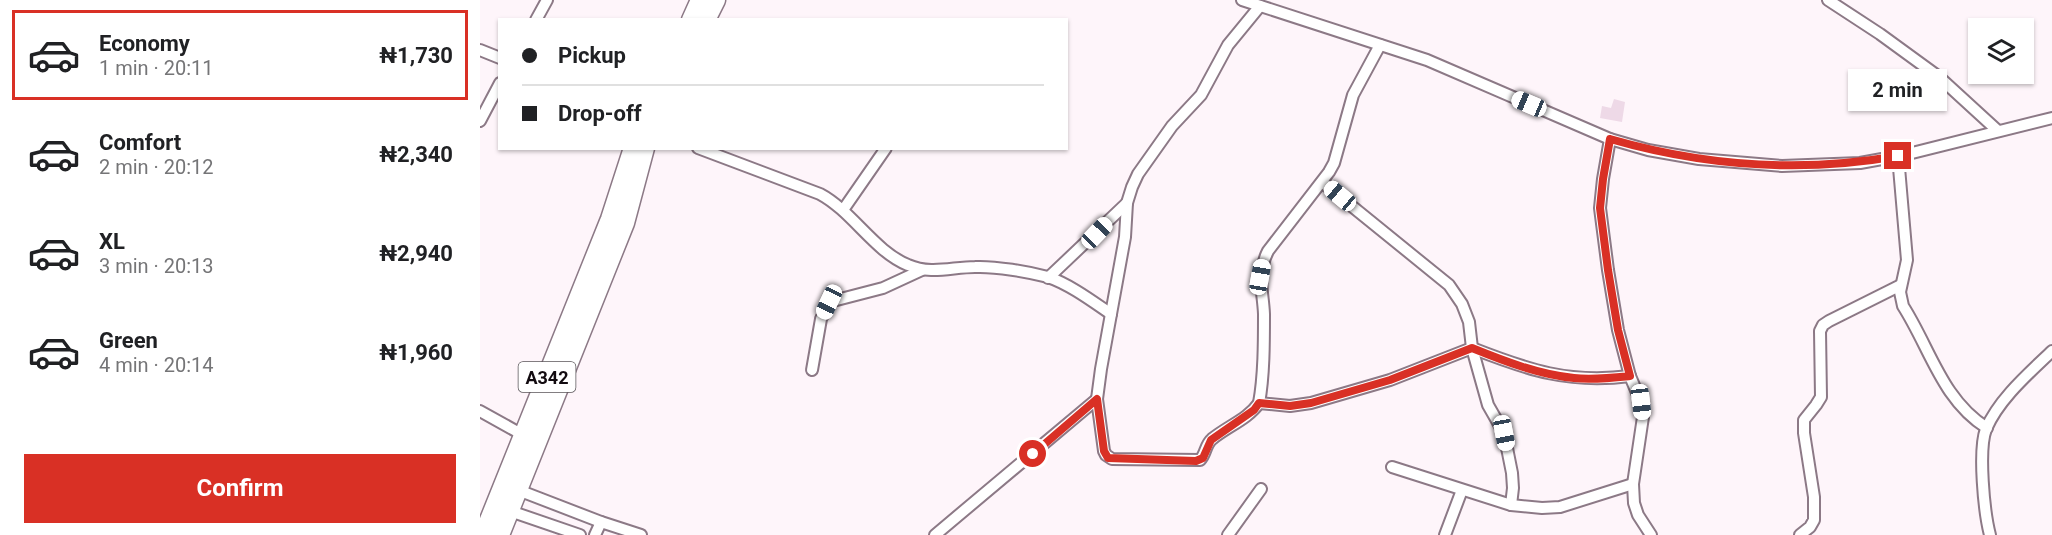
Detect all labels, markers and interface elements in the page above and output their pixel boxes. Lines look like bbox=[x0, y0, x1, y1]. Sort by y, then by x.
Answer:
map controls bbox=[1968, 18, 2034, 84]
button: layers bbox=[1968, 18, 2034, 84]
icon: car bbox=[27, 28, 81, 82]
text: Economy bbox=[99, 31, 190, 56]
text: ₦1,730 bbox=[379, 43, 453, 68]
text: Pickup bbox=[558, 43, 626, 68]
text: 1 min · 20:11 bbox=[99, 56, 214, 80]
callout: 2 min bbox=[1848, 69, 1948, 111]
text: 2 min bbox=[1872, 78, 1923, 102]
car bbox=[1509, 89, 1549, 119]
text: Drop-off bbox=[558, 101, 642, 126]
icon: car bbox=[27, 127, 81, 181]
text: Comfort bbox=[99, 130, 181, 155]
text: ₦2,340 bbox=[379, 142, 453, 167]
route end bbox=[1884, 142, 1911, 169]
text: 2 min · 20:12 bbox=[99, 155, 214, 179]
car bbox=[1320, 178, 1360, 214]
car bbox=[1078, 214, 1116, 252]
icon: car bbox=[27, 226, 81, 280]
text: XL bbox=[99, 229, 125, 254]
text: ₦2,940 bbox=[379, 241, 453, 266]
text: 3 min · 20:13 bbox=[99, 254, 214, 278]
car bbox=[1248, 258, 1272, 296]
car bbox=[813, 282, 845, 322]
icon: car bbox=[27, 325, 81, 379]
text: Green bbox=[99, 328, 158, 353]
text: ₦1,960 bbox=[379, 340, 453, 365]
text: 4 min · 20:14 bbox=[99, 353, 214, 377]
road number: A342 bbox=[518, 362, 576, 392]
car bbox=[1630, 383, 1652, 421]
car bbox=[1492, 414, 1516, 452]
route start bbox=[1019, 440, 1046, 467]
button: Confirm bbox=[24, 454, 456, 523]

